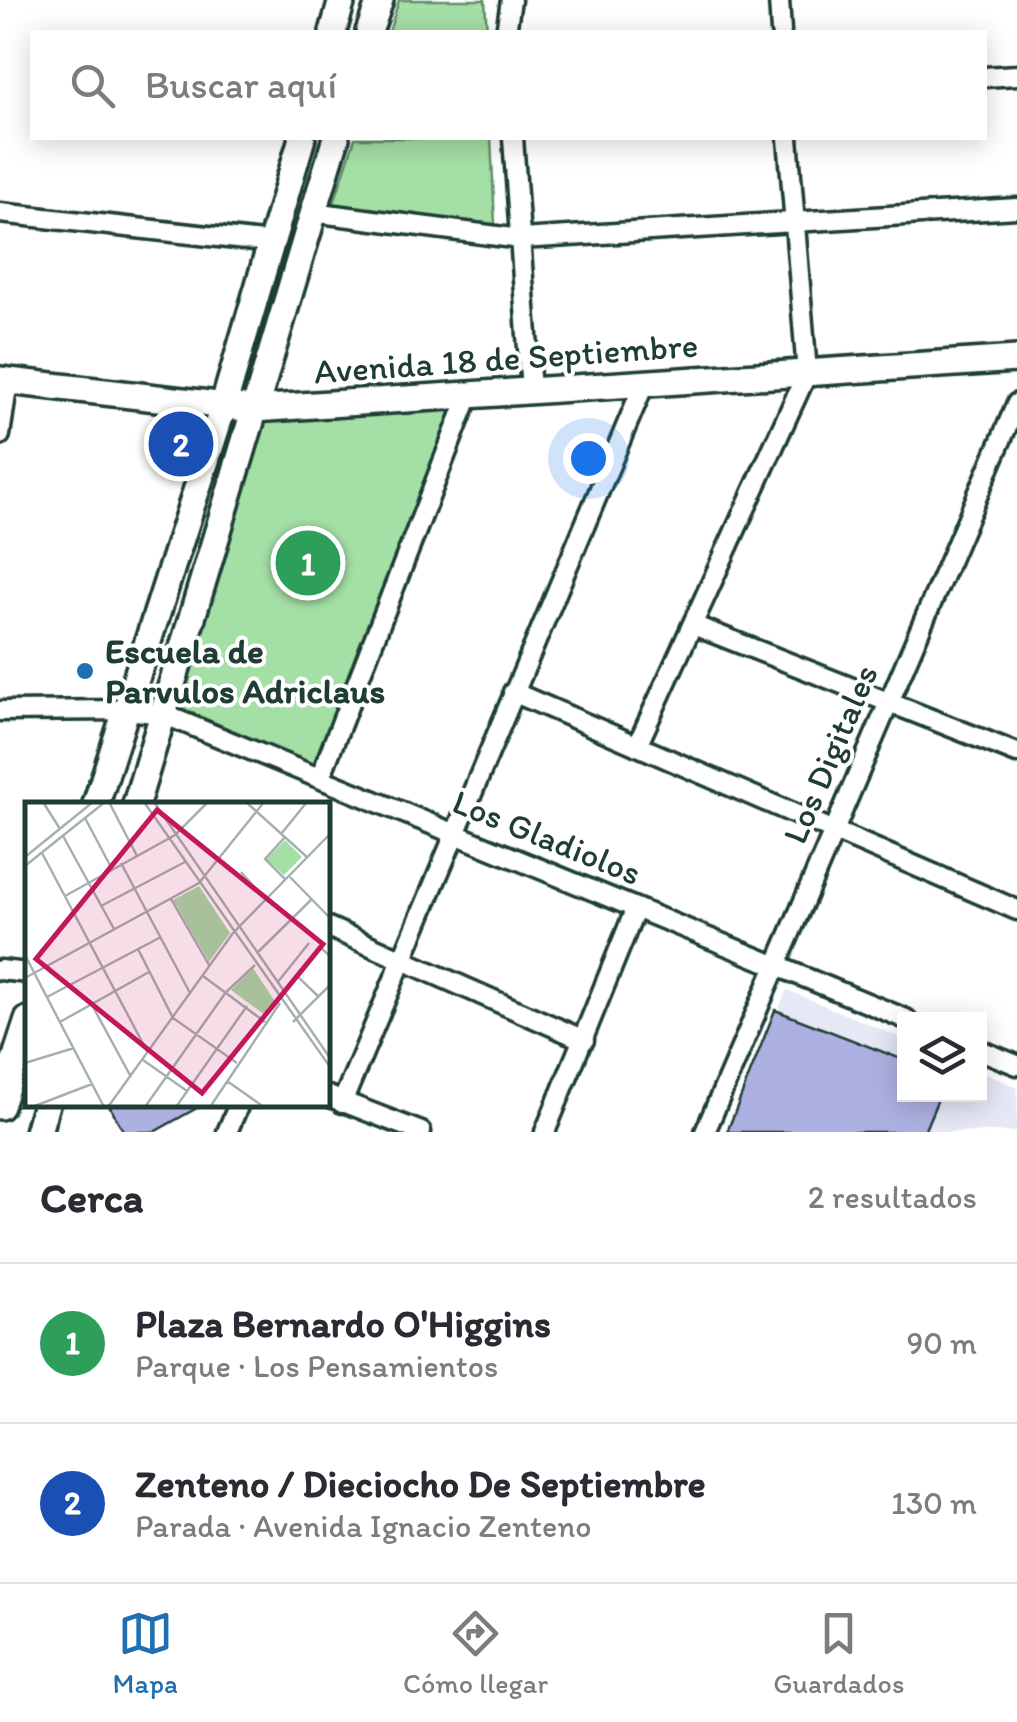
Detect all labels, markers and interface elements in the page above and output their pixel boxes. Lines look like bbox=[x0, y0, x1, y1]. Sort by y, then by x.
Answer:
search box bbox=[30, 30, 987, 140]
icon: search bbox=[65, 58, 120, 113]
text: Buscar aquí bbox=[145, 62, 337, 108]
street label: Avenida 18 de Septiembre bbox=[313, 324, 699, 392]
pin: 2 bbox=[148, 406, 214, 482]
your location bbox=[563, 433, 614, 484]
pin: 1 bbox=[276, 526, 340, 600]
place label: Escuela de Parvulos Adriclaus bbox=[105, 630, 385, 712]
street label: Los Digitales bbox=[773, 658, 887, 850]
marker: Escuela de Parvulos Adriclaus bbox=[74, 660, 96, 682]
street label: Los Gladiolos bbox=[447, 780, 647, 894]
inset map bbox=[25, 802, 330, 1107]
map controls bbox=[897, 1012, 987, 1102]
button: layers bbox=[897, 1012, 987, 1102]
text: Cerca bbox=[40, 1172, 144, 1223]
text: 2 resultados bbox=[808, 1178, 977, 1216]
text: Plaza Bernardo O'Higgins bbox=[135, 1301, 551, 1347]
text: 1 bbox=[65, 1324, 80, 1362]
text: 90 m bbox=[906, 1324, 977, 1362]
text: Parque · Los Pensamientos bbox=[135, 1347, 498, 1385]
text: Zenteno / Dieciocho De Septiembre bbox=[135, 1461, 706, 1507]
text: 2 bbox=[64, 1484, 81, 1522]
text: 130 m bbox=[891, 1484, 977, 1522]
text: Parada · Avenida Ignacio Zenteno bbox=[135, 1507, 592, 1545]
tab: Mapa bbox=[113, 1606, 178, 1700]
tab: Cómo llegar bbox=[403, 1606, 548, 1700]
tab: Guardados bbox=[773, 1606, 904, 1700]

